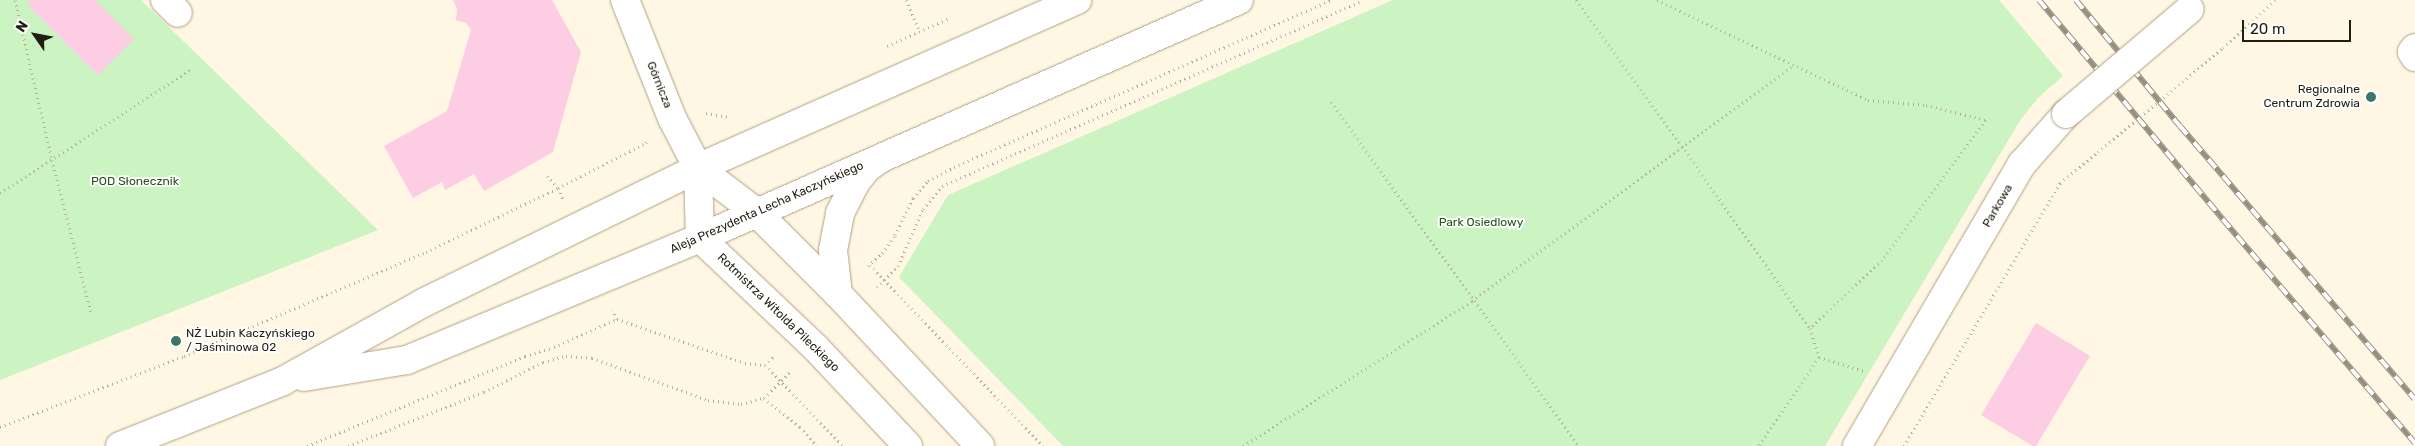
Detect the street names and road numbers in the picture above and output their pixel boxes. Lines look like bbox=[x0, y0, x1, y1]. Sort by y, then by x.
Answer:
street label: Górnicza bbox=[643, 60, 675, 110]
street label: Aleja Prezydenta Lecha Kaczyńskiego bbox=[668, 159, 866, 257]
street label: Parkowa bbox=[1980, 182, 2016, 230]
street label: Rotmistrza Witolda Pileckiego bbox=[714, 251, 842, 375]

